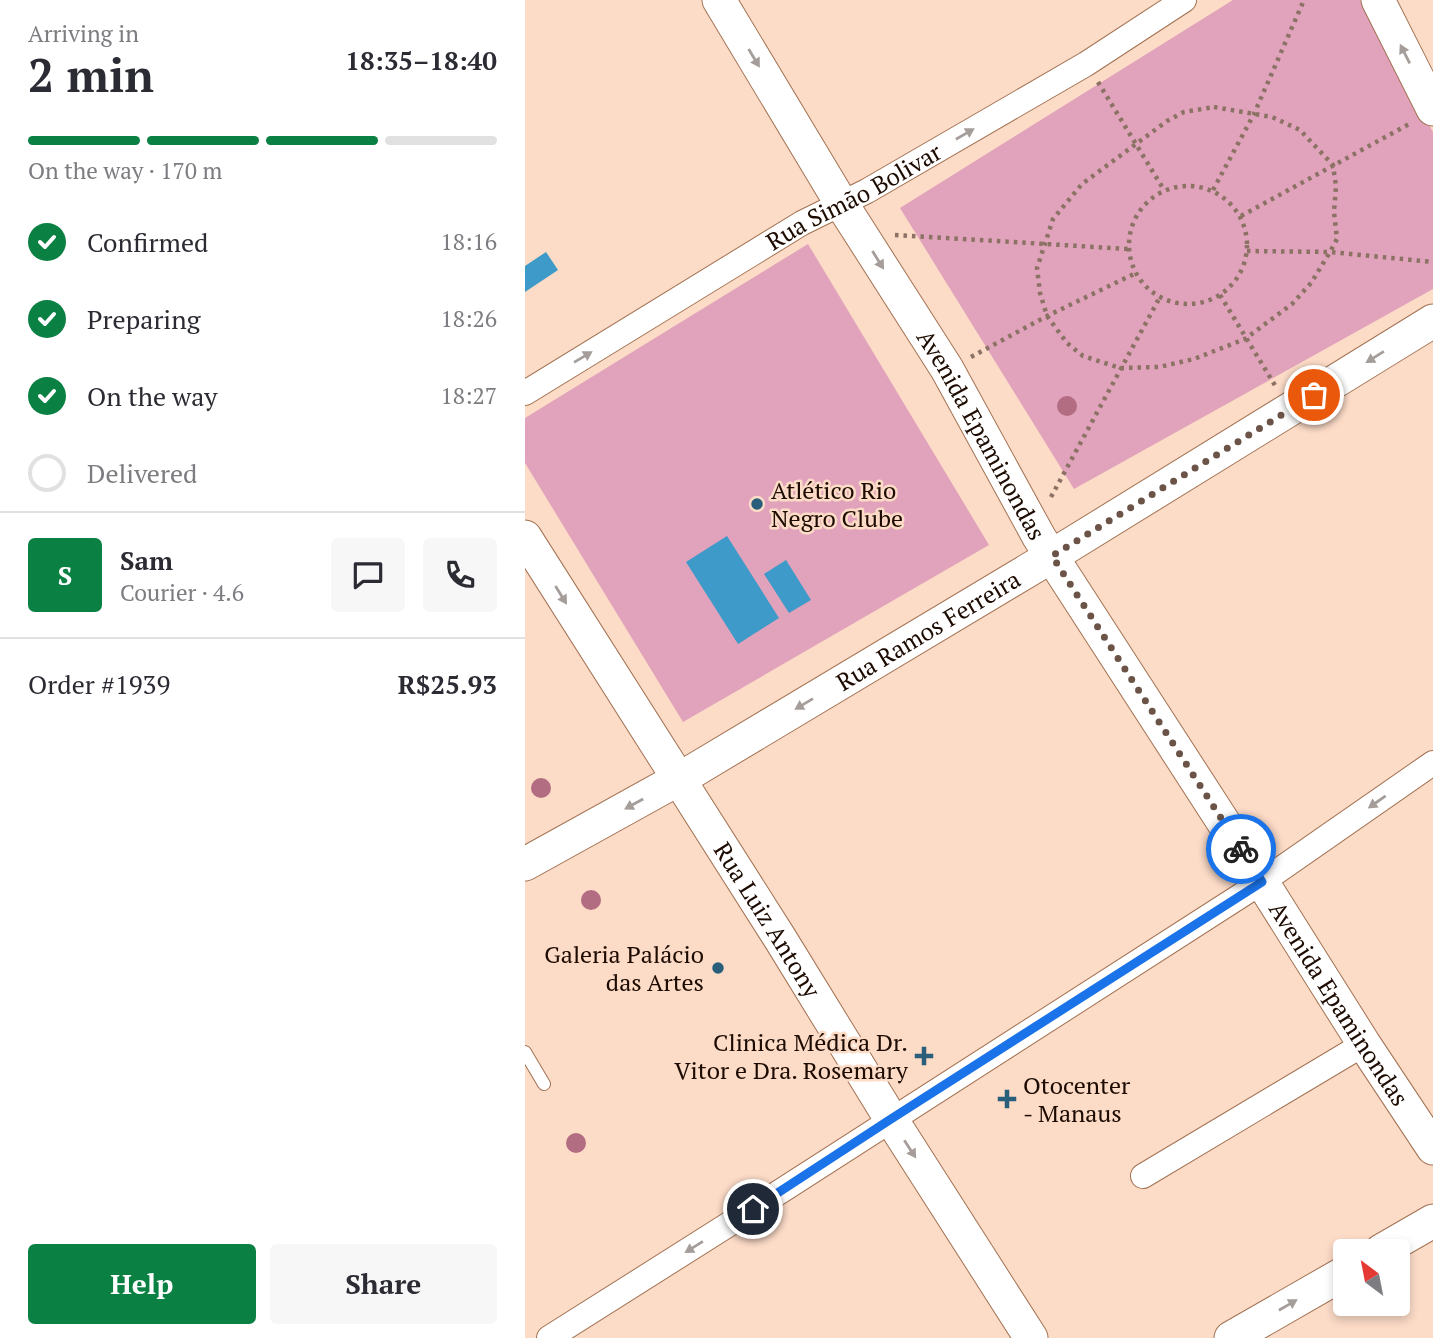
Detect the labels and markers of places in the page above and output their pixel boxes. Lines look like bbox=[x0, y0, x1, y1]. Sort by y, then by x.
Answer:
pin bbox=[1284, 365, 1344, 425]
place label: Atlético Rio Negro Clube bbox=[771, 474, 903, 534]
marker: Atlético Rio Negro Clube bbox=[749, 496, 765, 512]
place label: Galeria Palácio das Artes bbox=[544, 938, 704, 998]
marker: Galeria Palácio das Artes bbox=[710, 960, 726, 976]
place label: Clinica Médica Dr. Vitor e Dra. Rosemary bbox=[674, 1026, 909, 1086]
marker: Clinica Médica Dr. Vitor e Dra. Rosemary bbox=[914, 1046, 934, 1066]
place label: Otocenter - Manaus bbox=[1023, 1069, 1131, 1129]
marker: Otocenter - Manaus bbox=[997, 1089, 1017, 1109]
pin bbox=[723, 1179, 783, 1239]

